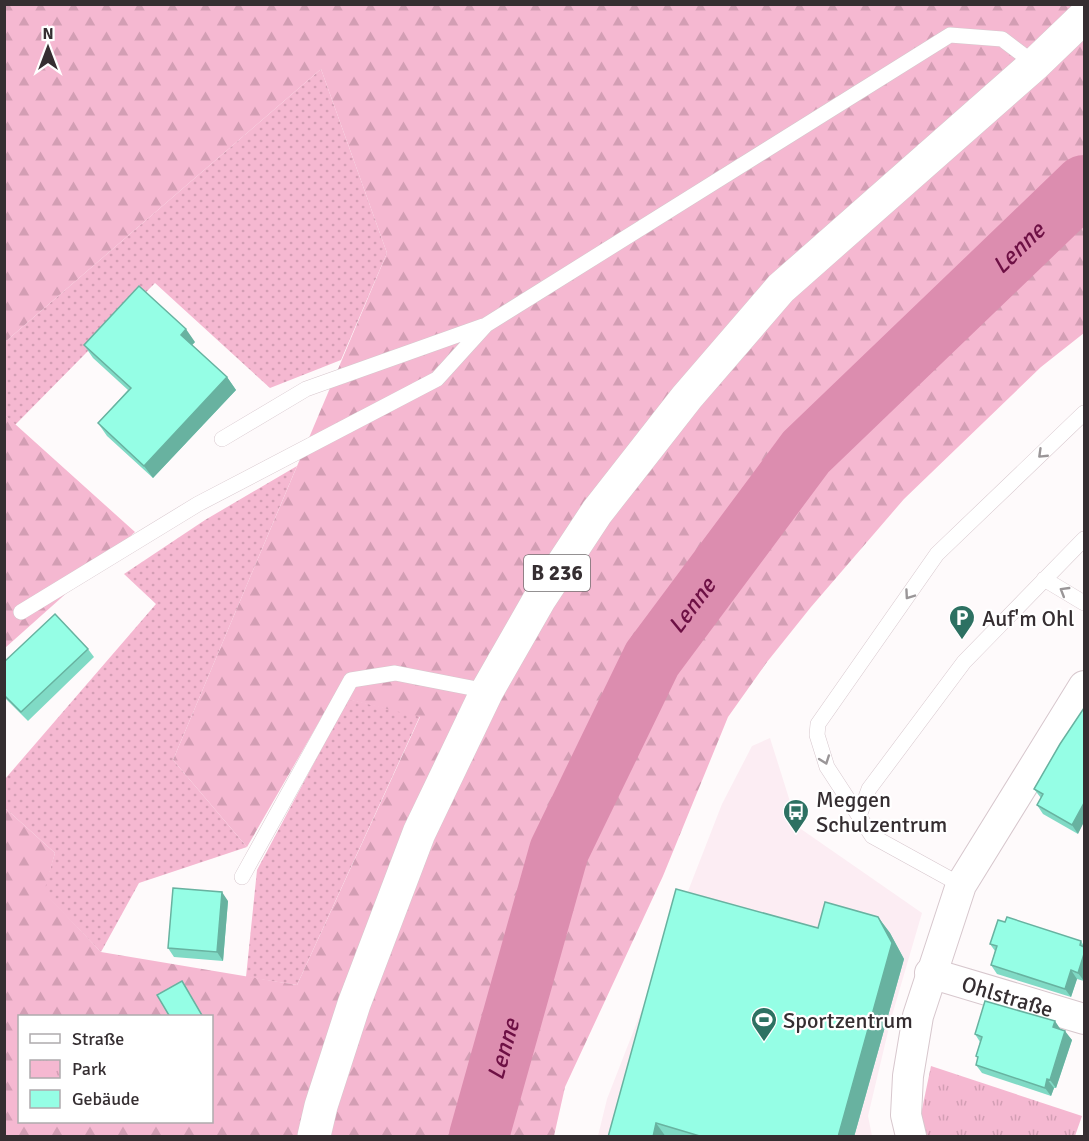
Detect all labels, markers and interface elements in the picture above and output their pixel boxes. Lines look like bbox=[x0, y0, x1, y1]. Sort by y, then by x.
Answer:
north arrow bbox=[18, 18, 78, 78]
text: N bbox=[42, 24, 54, 44]
water label: Lenne bbox=[986, 215, 1052, 280]
one-way arrow bbox=[1039, 447, 1049, 458]
road number: B 236 bbox=[524, 555, 590, 591]
water label: Lenne bbox=[661, 571, 723, 639]
one-way arrow bbox=[1060, 587, 1070, 599]
one-way arrow bbox=[905, 588, 916, 599]
parking icon: Auf'm Ohl bbox=[947, 603, 977, 641]
place label: Auf'm Ohl bbox=[982, 605, 1074, 632]
one-way arrow bbox=[818, 754, 831, 764]
place label: Meggen Schulzentrum bbox=[816, 786, 947, 838]
bus stop icon: Meggen Schulzentrum bbox=[781, 797, 811, 835]
street label: Ohlstraße bbox=[959, 970, 1057, 1023]
sports icon: Sportzentrum bbox=[749, 1005, 779, 1043]
place label: Sportzentrum bbox=[783, 1007, 913, 1034]
water label: Lenne bbox=[480, 1014, 526, 1083]
legend bbox=[18, 1015, 213, 1123]
text: Straße bbox=[72, 1028, 124, 1050]
text: Park bbox=[72, 1058, 107, 1080]
text: Gebäude bbox=[72, 1088, 140, 1110]

